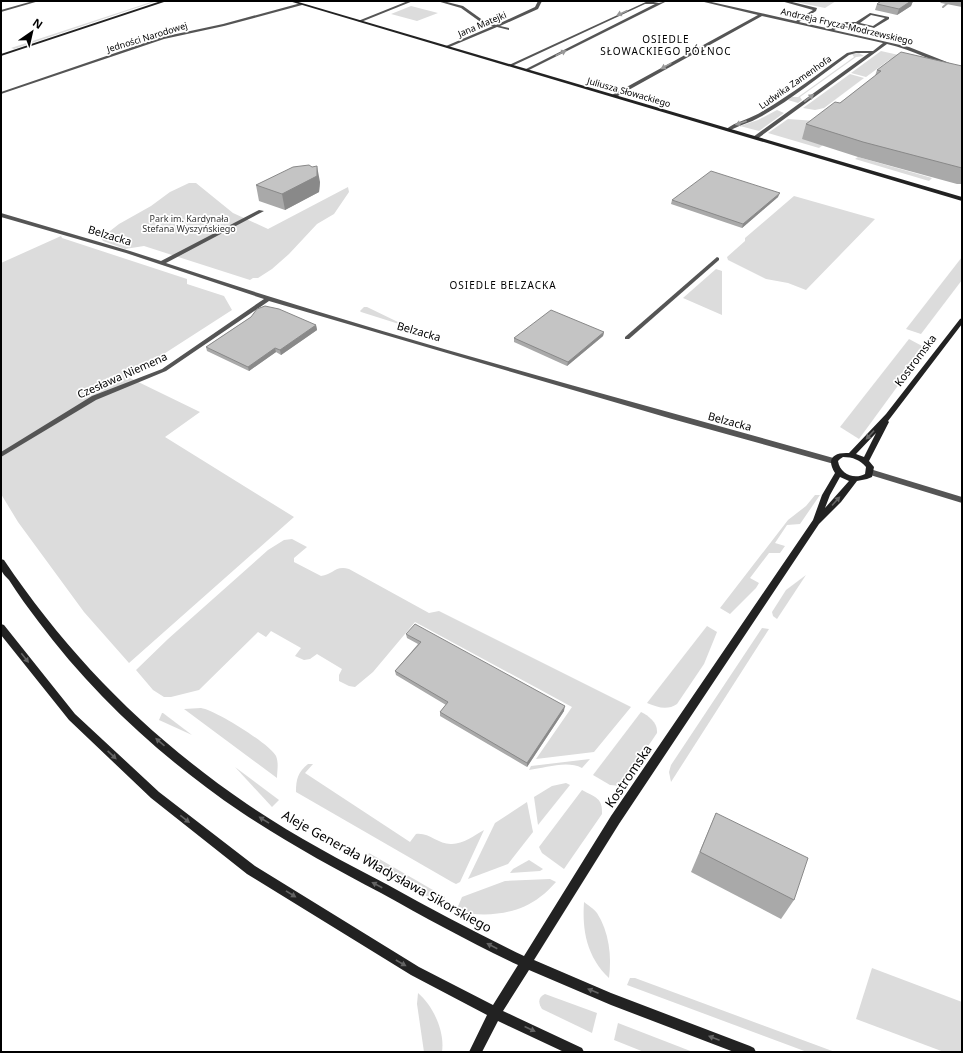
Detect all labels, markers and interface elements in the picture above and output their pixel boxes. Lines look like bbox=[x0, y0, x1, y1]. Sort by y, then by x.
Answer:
street label: Andrzeja Frycza-Modrzewskiego bbox=[779, 4, 915, 48]
street label: Jana Matejki bbox=[455, 8, 508, 40]
one-way arrow bbox=[617, 10, 628, 16]
north arrow bbox=[12, 12, 52, 52]
text: N bbox=[30, 15, 46, 32]
street label: Jedności Narodowej bbox=[104, 19, 189, 56]
district label: OSIEDLE SŁOWACKIEGO PÓŁNOC bbox=[600, 32, 732, 58]
one-way arrow bbox=[555, 49, 567, 56]
street label: Ludwika Zamenhofa bbox=[756, 52, 834, 112]
one-way arrow bbox=[660, 63, 672, 70]
street label: Juliusza Słowackiego bbox=[585, 74, 672, 110]
one-way arrow bbox=[803, 94, 814, 102]
one-way arrow bbox=[735, 120, 747, 126]
park label: Park im. Kardynała Stefana Wyszyńskiego bbox=[142, 212, 236, 235]
street label: Belzacka bbox=[86, 221, 134, 249]
district label: OSIEDLE BELZACKA bbox=[449, 278, 557, 292]
street label: Belzacka bbox=[395, 318, 443, 344]
street label: Kostromska bbox=[891, 331, 939, 389]
street label: Czesława Niemena bbox=[75, 348, 169, 402]
street label: Belzacka bbox=[706, 408, 754, 434]
one-way arrow bbox=[865, 430, 875, 440]
one-way arrow bbox=[832, 496, 841, 507]
one-way arrow bbox=[21, 653, 29, 664]
one-way arrow bbox=[155, 738, 166, 747]
street label: Kostromska bbox=[600, 741, 656, 811]
one-way arrow bbox=[107, 750, 117, 759]
street label: Aleje Generała Władysława Sikorskiego bbox=[279, 806, 495, 936]
one-way arrow bbox=[180, 814, 191, 823]
one-way arrow bbox=[258, 817, 270, 824]
one-way arrow bbox=[371, 882, 382, 889]
one-way arrow bbox=[285, 891, 297, 898]
one-way arrow bbox=[486, 942, 498, 949]
one-way arrow bbox=[395, 960, 407, 967]
one-way arrow bbox=[587, 988, 598, 994]
one-way arrow bbox=[525, 1027, 537, 1033]
one-way arrow bbox=[707, 1035, 719, 1041]

